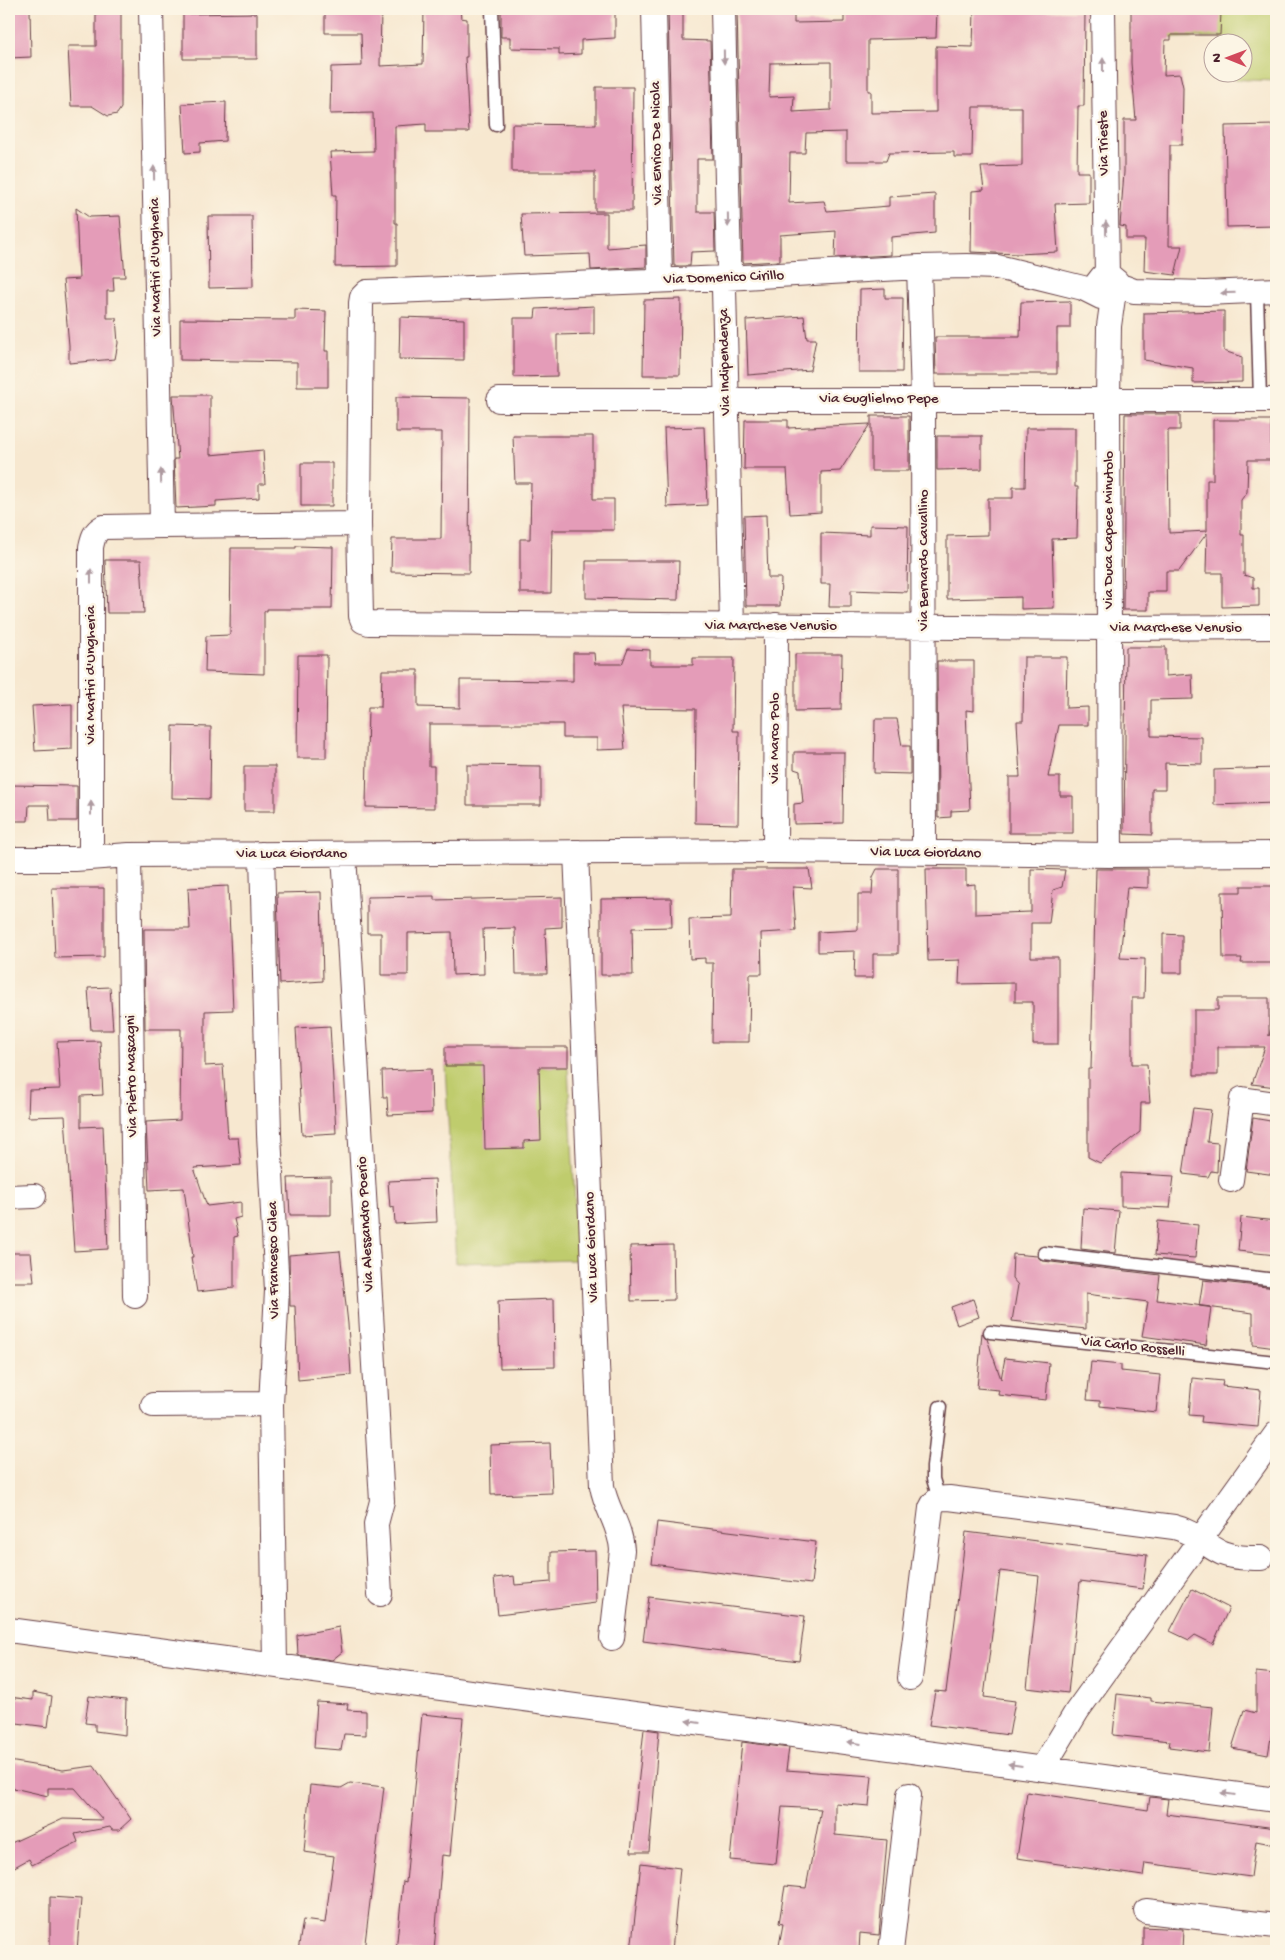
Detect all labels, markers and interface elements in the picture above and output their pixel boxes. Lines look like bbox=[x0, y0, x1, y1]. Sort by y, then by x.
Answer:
north arrow bbox=[1202, 32, 1252, 82]
one-way arrow bbox=[720, 50, 728, 66]
text: N bbox=[1209, 53, 1226, 63]
one-way arrow bbox=[1099, 57, 1107, 73]
street label: Via Enrico De Nicola bbox=[647, 80, 667, 206]
street label: Via Trieste bbox=[1094, 110, 1114, 177]
one-way arrow bbox=[150, 165, 158, 181]
street label: Via Martiri d'Ungheria bbox=[146, 197, 166, 337]
one-way arrow bbox=[724, 212, 732, 228]
one-way arrow bbox=[1102, 220, 1110, 236]
street label: Via Domenico Cirillo bbox=[662, 267, 785, 289]
one-way arrow bbox=[1219, 289, 1235, 297]
street label: Via Indipendenza bbox=[715, 308, 735, 417]
street label: Via Guglielmo Pepe bbox=[818, 390, 939, 408]
street label: Via Duca Capece Minutolo bbox=[1100, 451, 1118, 610]
one-way arrow bbox=[157, 468, 165, 484]
street label: Via Bernardo Cavallino bbox=[915, 489, 933, 632]
one-way arrow bbox=[87, 567, 95, 583]
street label: Via Martiri d'Ungheria bbox=[82, 605, 100, 745]
street label: Via Marchese Venusio bbox=[704, 617, 837, 635]
street label: Via Marchese Venusio bbox=[1109, 619, 1242, 637]
street label: Via Marco Polo bbox=[766, 692, 784, 785]
one-way arrow bbox=[87, 800, 95, 816]
street label: Via Luca Giordano bbox=[869, 843, 982, 863]
street label: Via Luca Giordano bbox=[236, 845, 348, 863]
street label: Via Pietro Mascagni bbox=[122, 1015, 142, 1138]
street label: Via Alessandro Poerio bbox=[353, 1156, 379, 1293]
street label: Via Luca Giordano bbox=[581, 1191, 603, 1304]
street label: Via Francesco Cilea bbox=[264, 1200, 284, 1320]
street label: Via Carlo Rosselli bbox=[1079, 1332, 1186, 1361]
one-way arrow bbox=[684, 1717, 700, 1725]
one-way arrow bbox=[845, 1739, 861, 1747]
one-way arrow bbox=[1007, 1761, 1023, 1769]
one-way arrow bbox=[1220, 1789, 1236, 1797]

